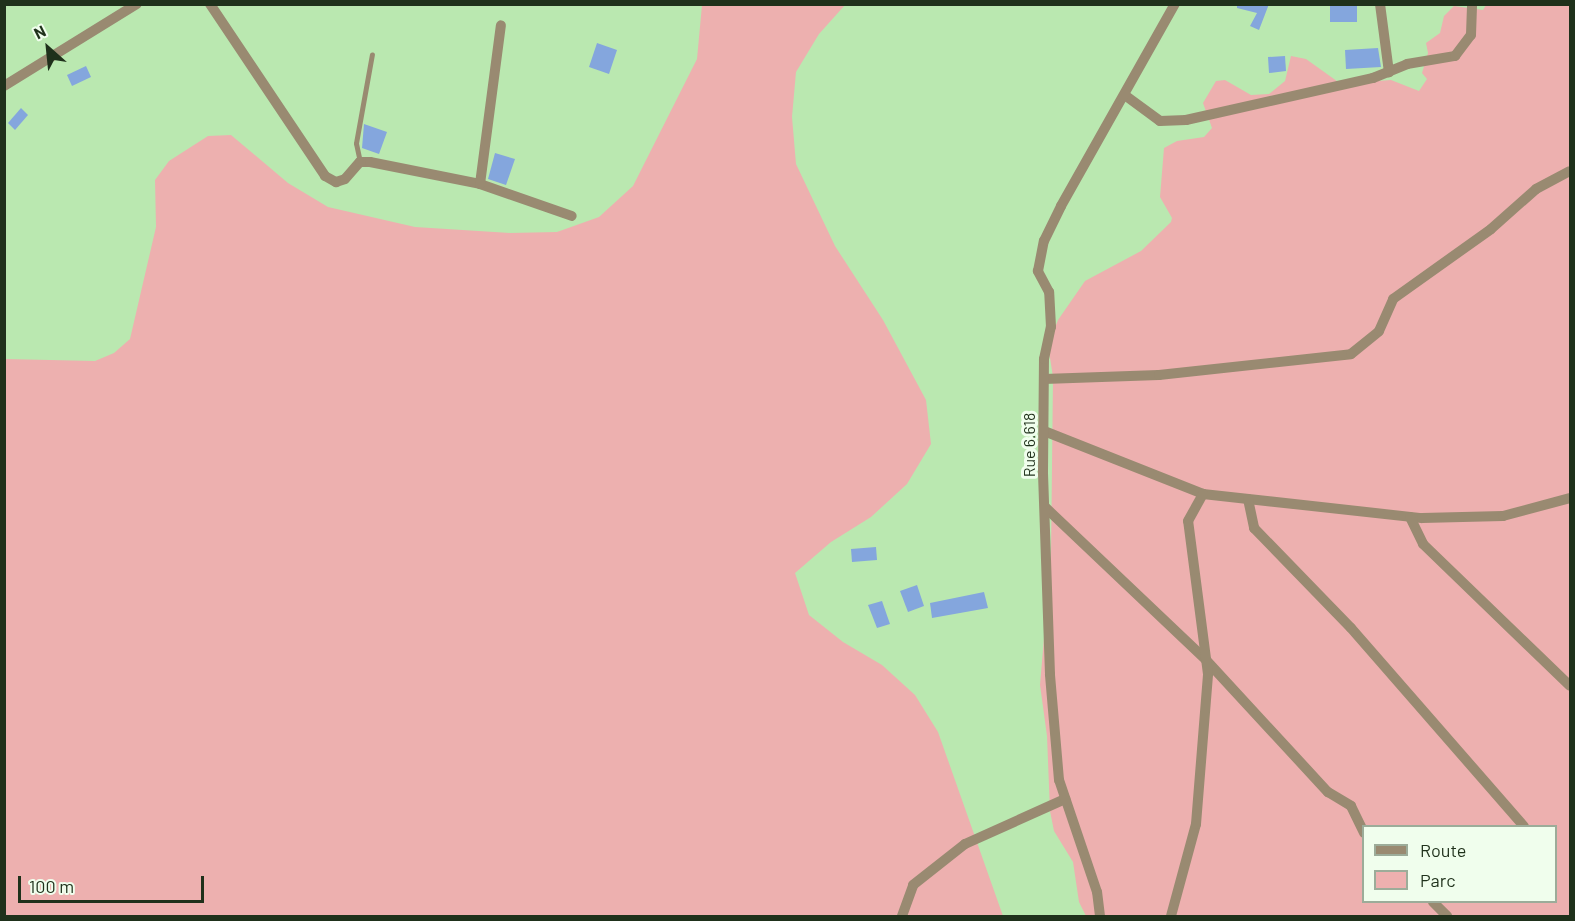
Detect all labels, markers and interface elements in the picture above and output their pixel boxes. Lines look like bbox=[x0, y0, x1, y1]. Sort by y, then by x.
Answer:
north arrow bbox=[18, 18, 78, 78]
text: N bbox=[31, 21, 49, 42]
street label: Rue 6.618 bbox=[1019, 413, 1039, 477]
legend bbox=[1362, 825, 1557, 903]
text: Route bbox=[1420, 839, 1466, 861]
scale bar bbox=[21, 864, 207, 902]
text: Parc bbox=[1420, 869, 1456, 891]
text: 100 m bbox=[29, 875, 74, 897]

